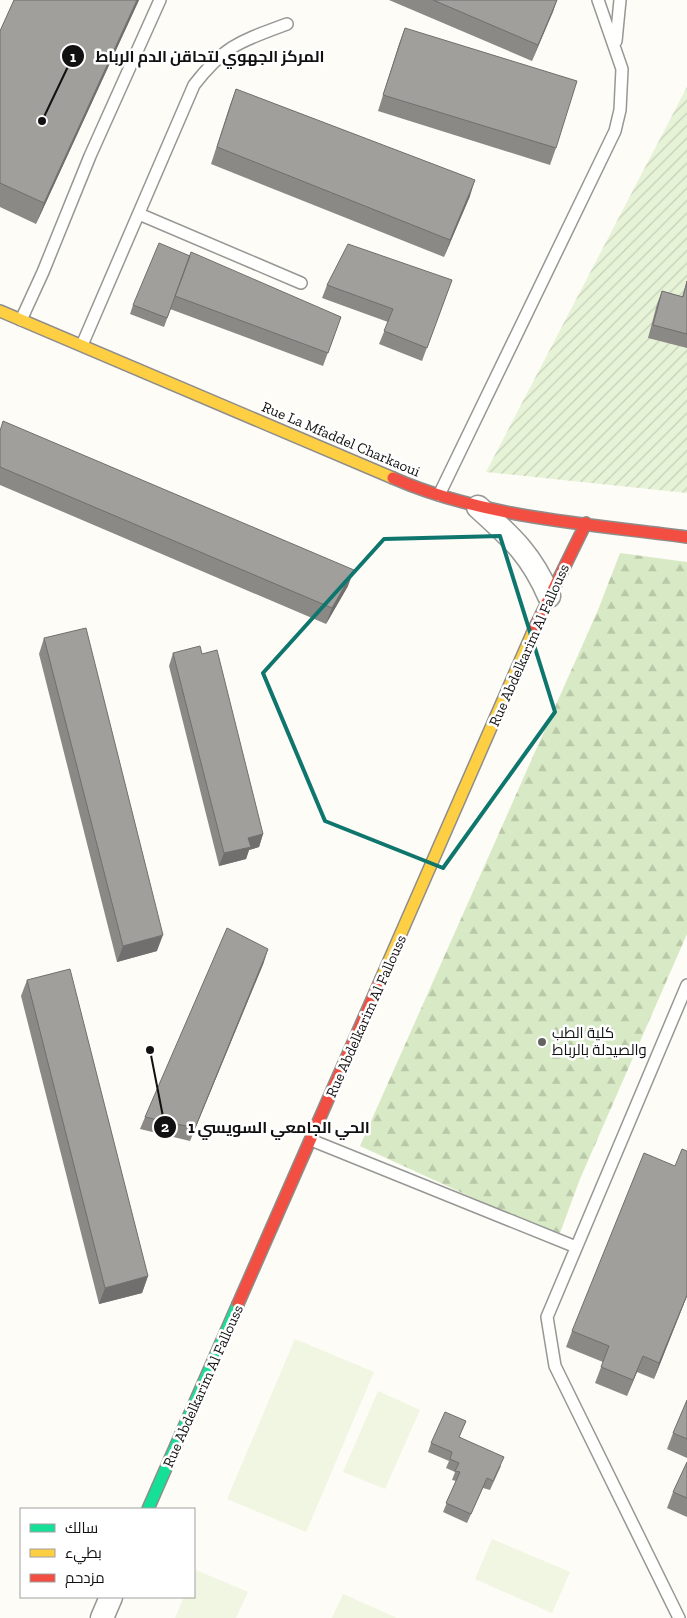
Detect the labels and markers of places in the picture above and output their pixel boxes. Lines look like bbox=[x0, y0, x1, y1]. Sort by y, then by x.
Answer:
callout: المركز الجهوي لتحاقن الدم الرباط bbox=[60, 41, 335, 72]
place label: كلية الطب والصيدلة بالرباط bbox=[552, 1024, 647, 1059]
marker: كلية الطب والصيدلة بالرباط bbox=[536, 1036, 548, 1048]
callout: الحي الجامعي السويسي 1 bbox=[153, 1111, 379, 1142]

